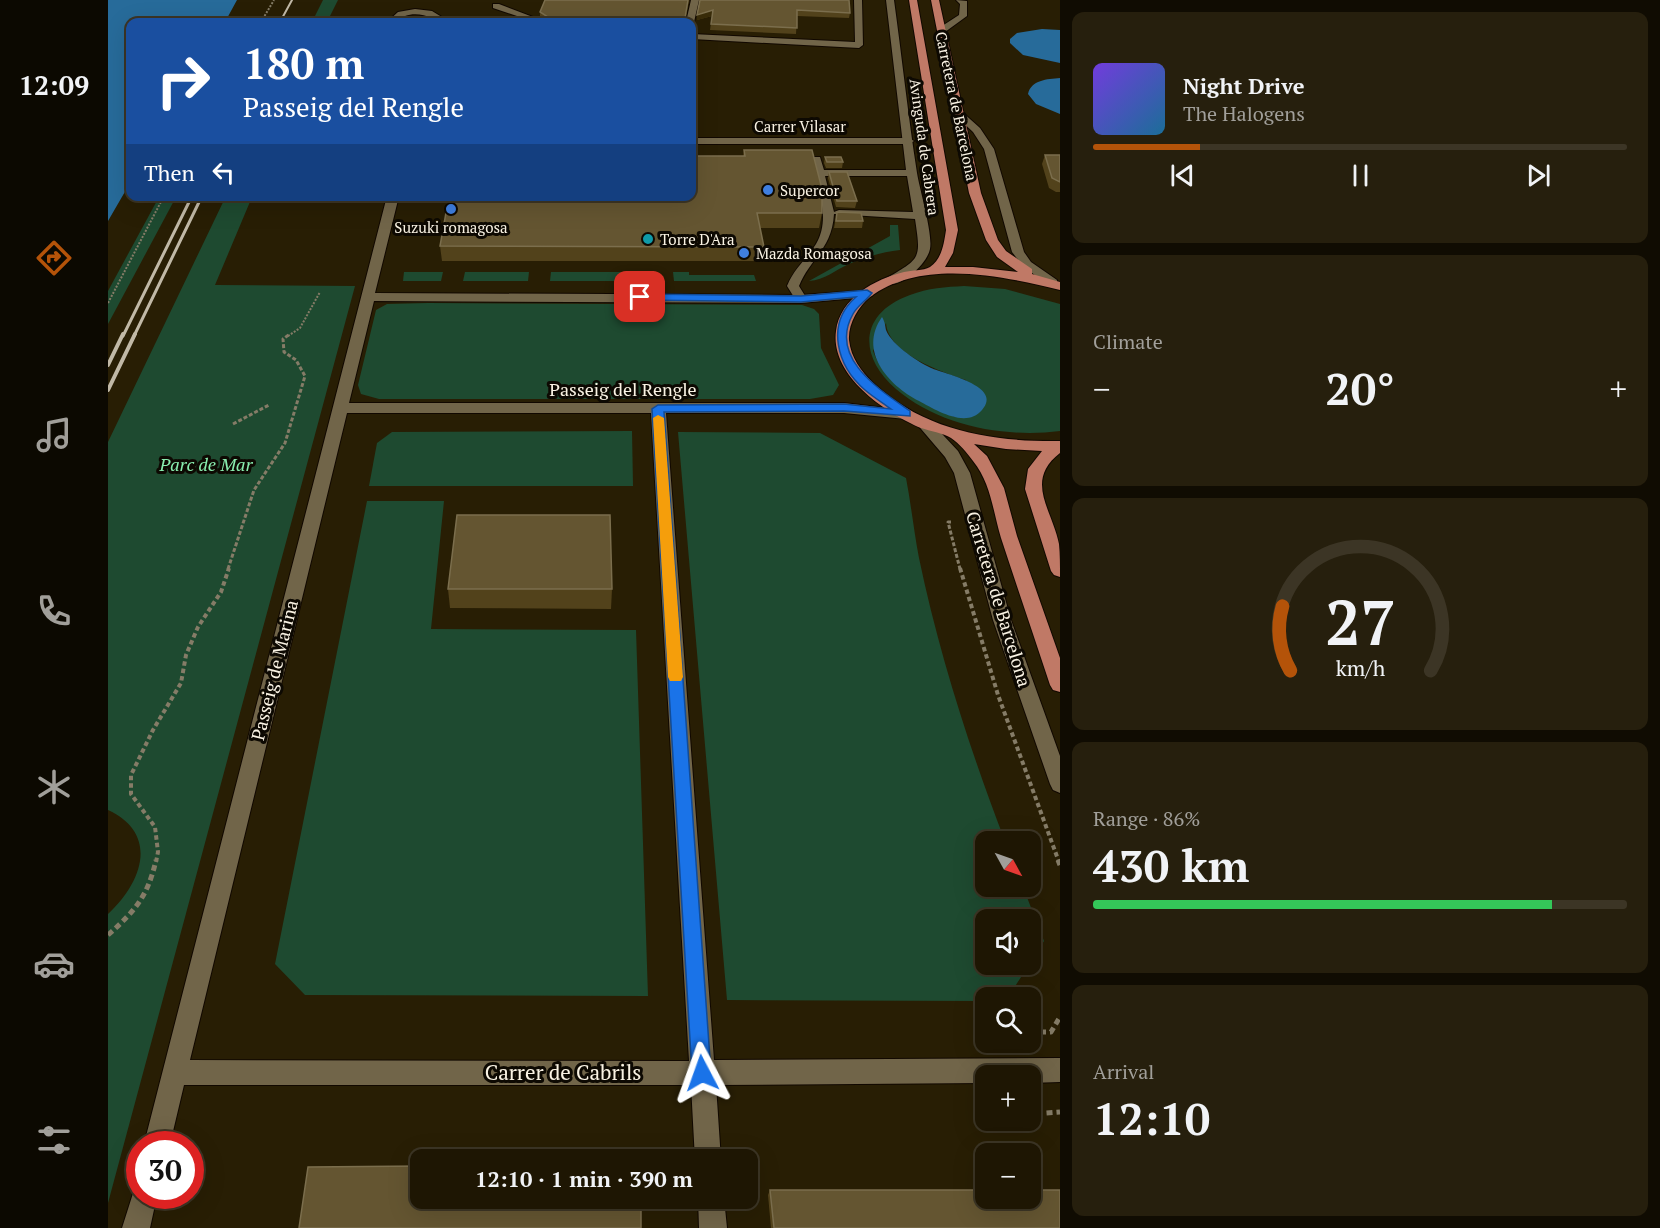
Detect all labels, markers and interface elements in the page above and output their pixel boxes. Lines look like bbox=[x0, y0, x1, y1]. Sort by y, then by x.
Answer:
street label: Carretera de Barcelona bbox=[931, 30, 983, 183]
text: 180 m bbox=[243, 35, 364, 91]
icon: right bbox=[144, 42, 222, 120]
text: 12:09 bbox=[19, 67, 89, 103]
text: Night Drive bbox=[1183, 71, 1305, 100]
street label: Avinguda de Cabrera bbox=[906, 77, 945, 217]
text: Passeig del Rengle bbox=[243, 89, 464, 125]
text: The Halogens bbox=[1183, 100, 1305, 127]
street label: Carrer Vilasar bbox=[754, 116, 846, 136]
icon: left bbox=[207, 156, 240, 189]
text: Then bbox=[144, 158, 195, 187]
icon: previous bbox=[1166, 159, 1199, 192]
icon: pause bbox=[1344, 159, 1377, 192]
icon: next bbox=[1522, 159, 1555, 192]
place label: Supercor bbox=[780, 180, 839, 200]
marker: Supercor bbox=[761, 183, 775, 197]
marker: Suzuki romagosa bbox=[444, 202, 458, 216]
place label: Suzuki romagosa bbox=[394, 217, 508, 237]
place label: Torre D'Ara bbox=[660, 229, 735, 249]
marker: Torre D'Ara bbox=[641, 232, 655, 246]
icon: directions bbox=[33, 237, 75, 279]
place label: Mazda Romagosa bbox=[756, 243, 872, 263]
marker: Mazda Romagosa bbox=[737, 246, 751, 260]
pin bbox=[614, 271, 665, 322]
icon: arrive bbox=[623, 280, 656, 313]
text: Climate bbox=[1093, 328, 1163, 355]
text: 20° bbox=[1325, 358, 1395, 418]
text: − bbox=[1093, 367, 1111, 410]
text: + bbox=[1609, 367, 1627, 410]
street label: Passeig del Rengle bbox=[549, 377, 697, 401]
icon: music bbox=[33, 414, 75, 456]
park label: Parc de Mar bbox=[159, 452, 253, 476]
street label: Carretera de Barcelona bbox=[961, 508, 1037, 690]
text: 27 bbox=[1325, 580, 1395, 663]
icon: phone bbox=[33, 590, 75, 632]
street label: Passeig de Marina bbox=[245, 597, 303, 743]
text: km/h bbox=[1335, 654, 1385, 682]
icon: climate bbox=[33, 766, 75, 808]
text: Range · 86% bbox=[1093, 805, 1200, 832]
north arrow bbox=[975, 831, 1041, 897]
map controls bbox=[975, 831, 1041, 1209]
text: 430 km bbox=[1093, 835, 1249, 895]
button: sound bbox=[975, 909, 1041, 975]
icon: car bbox=[33, 943, 75, 985]
button: search bbox=[975, 987, 1041, 1053]
position arrow bbox=[670, 1041, 734, 1105]
street label: Carrer de Cabrils bbox=[485, 1058, 641, 1086]
text: Arrival bbox=[1093, 1058, 1154, 1085]
button: + bbox=[975, 1065, 1041, 1131]
text: 12:10 bbox=[1093, 1088, 1210, 1148]
icon: filters bbox=[33, 1119, 75, 1161]
speed limit sign: 30 bbox=[126, 1131, 204, 1209]
button: − bbox=[975, 1143, 1041, 1209]
text: 12:10 · 1 min · 390 m bbox=[475, 1164, 693, 1193]

